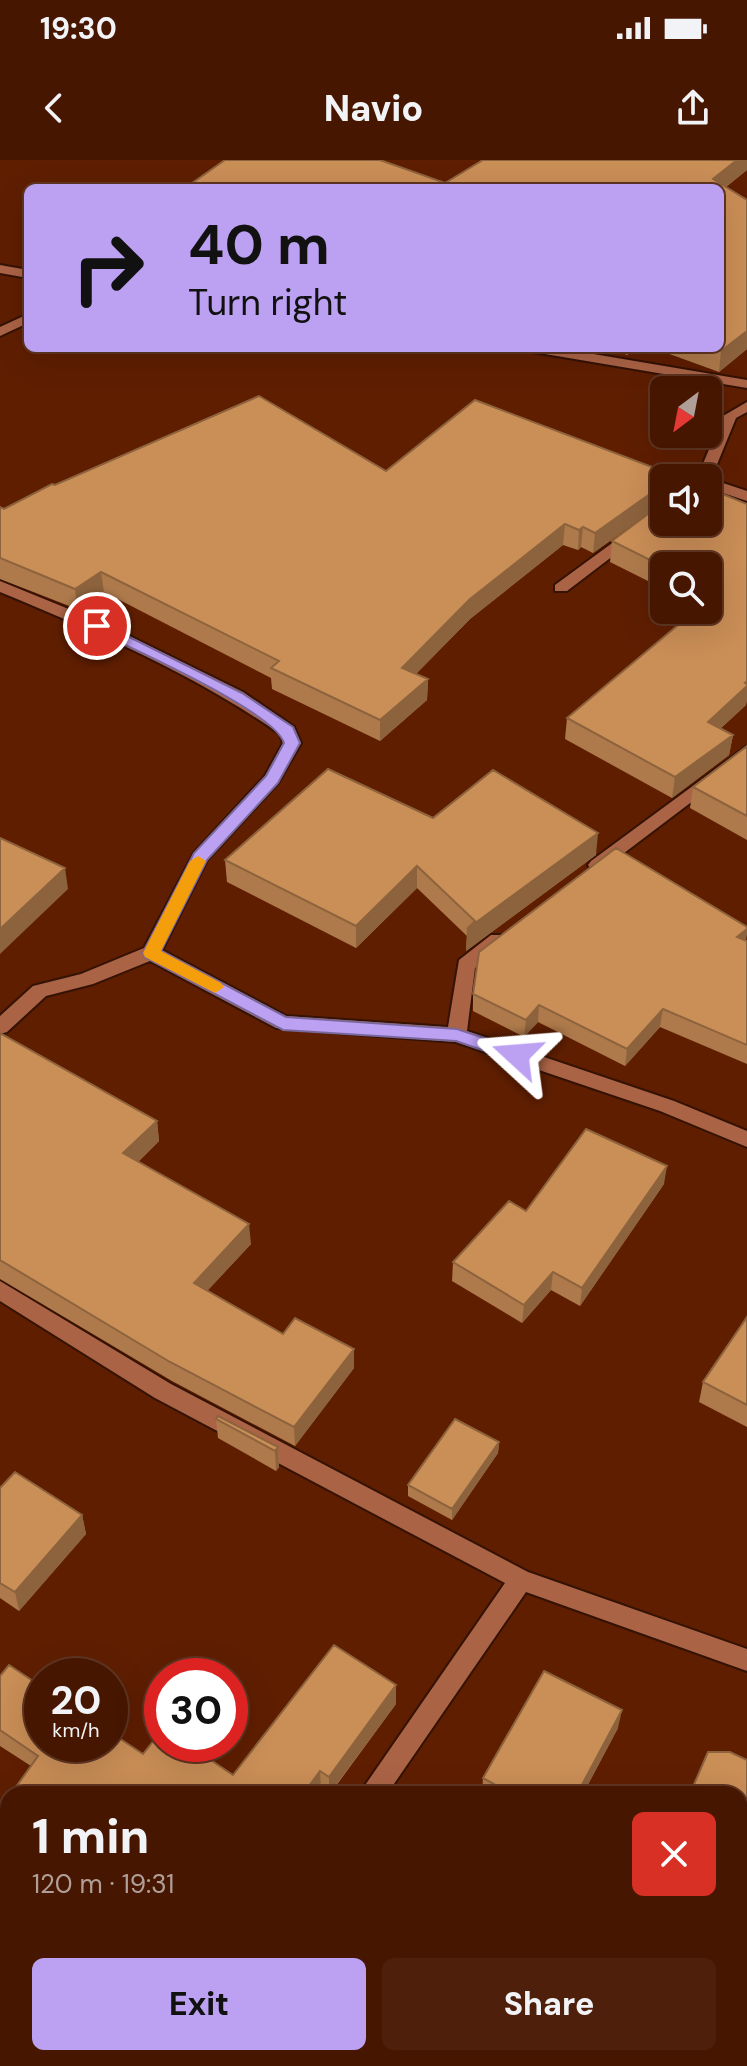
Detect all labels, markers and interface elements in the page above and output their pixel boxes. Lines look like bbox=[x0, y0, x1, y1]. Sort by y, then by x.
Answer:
text: 19:30 bbox=[40, 9, 117, 48]
text: Navio bbox=[324, 85, 423, 132]
icon: back bbox=[32, 86, 76, 130]
icon: share bbox=[671, 86, 715, 130]
text: 40 m bbox=[188, 208, 330, 281]
icon: right bbox=[56, 216, 160, 320]
text: Turn right bbox=[188, 279, 347, 326]
north arrow bbox=[650, 376, 722, 448]
map controls bbox=[650, 376, 722, 624]
button: sound bbox=[650, 464, 722, 536]
button: search bbox=[650, 552, 722, 624]
pin bbox=[63, 592, 131, 660]
icon: arrive bbox=[75, 604, 119, 648]
position arrow bbox=[475, 1013, 559, 1097]
speed limit sign: 30 bbox=[144, 1658, 248, 1762]
text: 20 bbox=[50, 1674, 102, 1726]
text: km/h bbox=[52, 1717, 100, 1743]
text: 1 min bbox=[32, 1805, 149, 1868]
button: close bbox=[632, 1812, 716, 1896]
text: 120 m · 19:31 bbox=[32, 1867, 174, 1901]
button: Exit bbox=[32, 1958, 366, 2050]
button: Share bbox=[382, 1958, 716, 2050]

